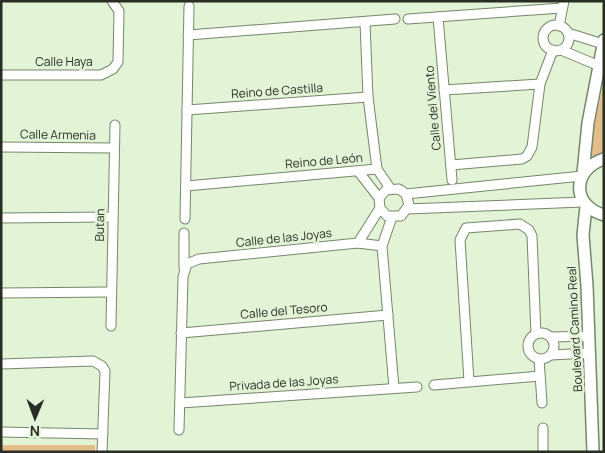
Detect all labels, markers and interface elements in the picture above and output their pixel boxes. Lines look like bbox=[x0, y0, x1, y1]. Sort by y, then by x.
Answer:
street label: Calle Haya bbox=[35, 53, 93, 70]
street label: Calle del Viento bbox=[420, 65, 445, 151]
street label: Reino de Castilla bbox=[231, 79, 323, 102]
street label: Calle Armenia bbox=[20, 125, 96, 144]
street label: Reino de León bbox=[284, 149, 363, 172]
street label: Butan bbox=[91, 208, 108, 242]
street label: Calle de las Joyas bbox=[235, 224, 333, 251]
street label: Boulevard Camino Real bbox=[563, 266, 586, 392]
street label: Calle del Tesoro bbox=[240, 298, 328, 323]
street label: Privada de las Joyas bbox=[229, 370, 339, 395]
north arrow bbox=[10, 393, 60, 443]
text: N bbox=[30, 422, 40, 441]

